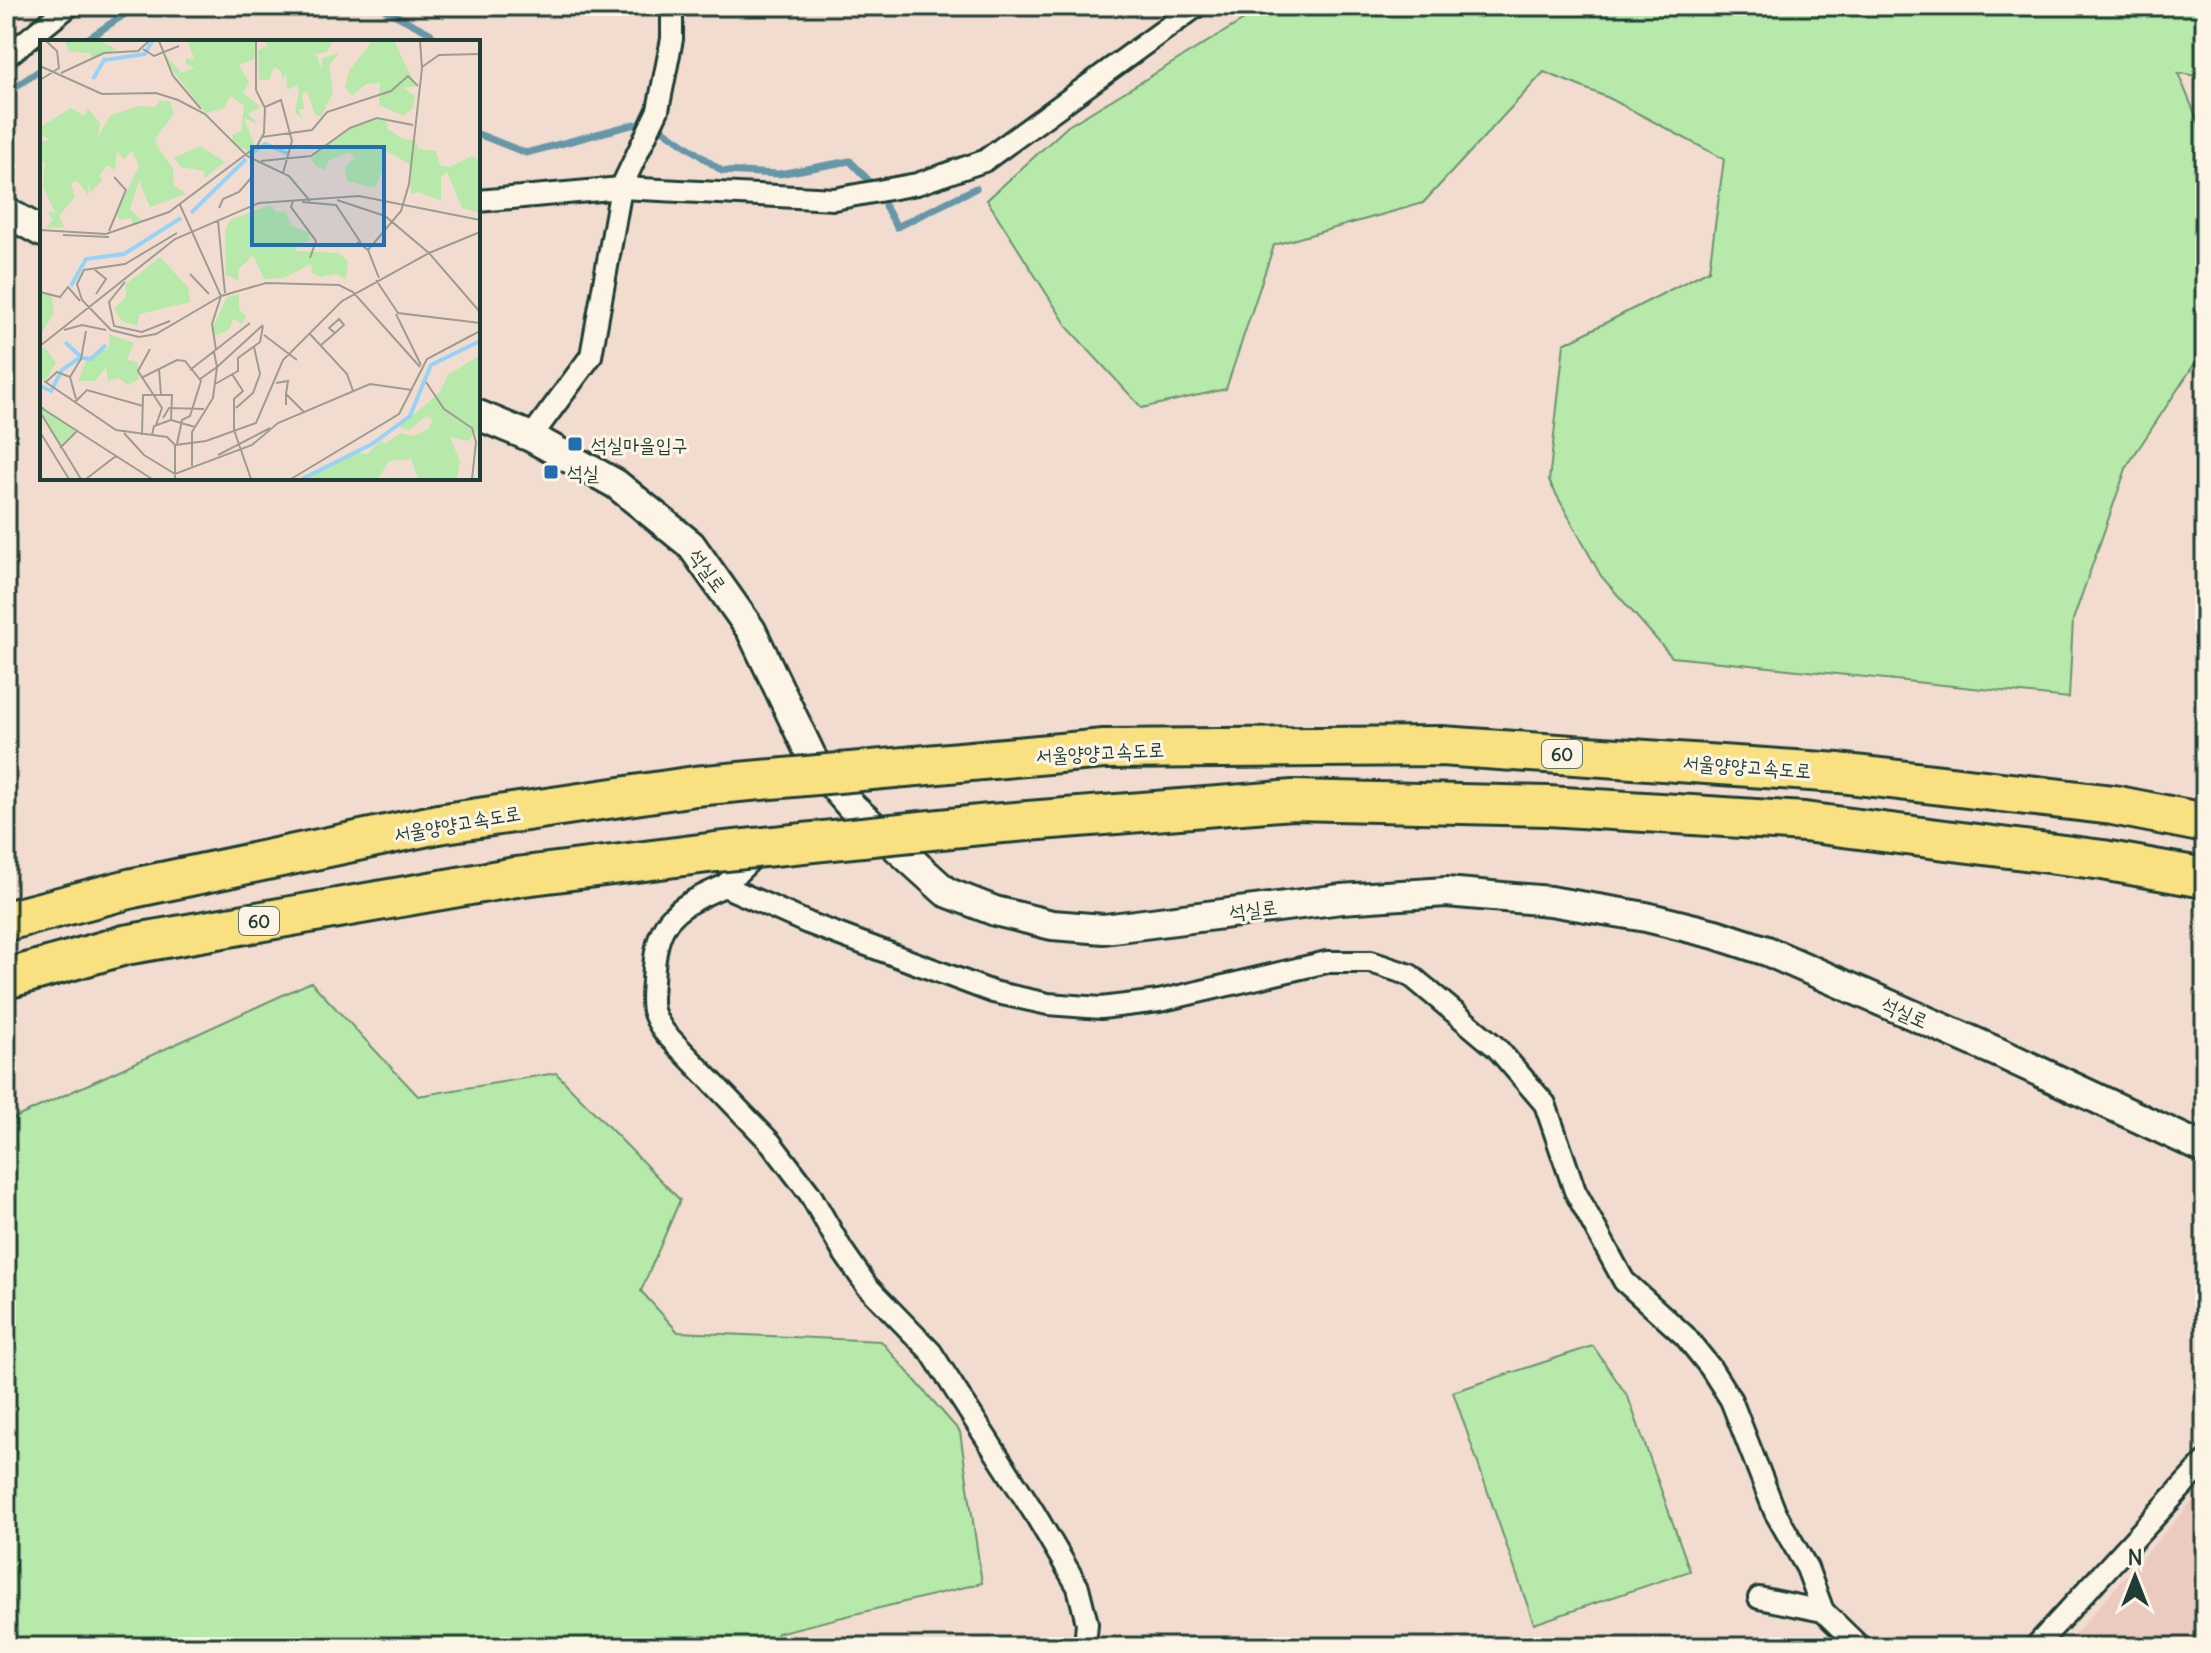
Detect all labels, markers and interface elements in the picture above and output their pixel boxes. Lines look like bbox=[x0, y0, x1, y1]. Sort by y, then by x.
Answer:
inset map bbox=[40, 40, 480, 480]
place label: 석실마을입구 bbox=[591, 432, 688, 457]
marker: 석실마을입구 bbox=[566, 435, 584, 453]
place label: 석실 bbox=[567, 460, 599, 485]
marker: 석실 bbox=[542, 463, 560, 481]
street label: 석실로 bbox=[684, 543, 732, 597]
street label: 서울양양고속도로 bbox=[1035, 736, 1165, 768]
road number: 60 bbox=[1542, 740, 1582, 768]
street label: 서울양양고속도로 bbox=[1682, 749, 1812, 783]
street label: 서울양양고속도로 bbox=[391, 800, 523, 846]
street label: 석실로 bbox=[1228, 894, 1278, 924]
road number: 60 bbox=[239, 907, 279, 935]
street label: 석실로 bbox=[1878, 991, 1932, 1033]
north arrow bbox=[2095, 1537, 2175, 1617]
text: N bbox=[2127, 1543, 2143, 1571]

